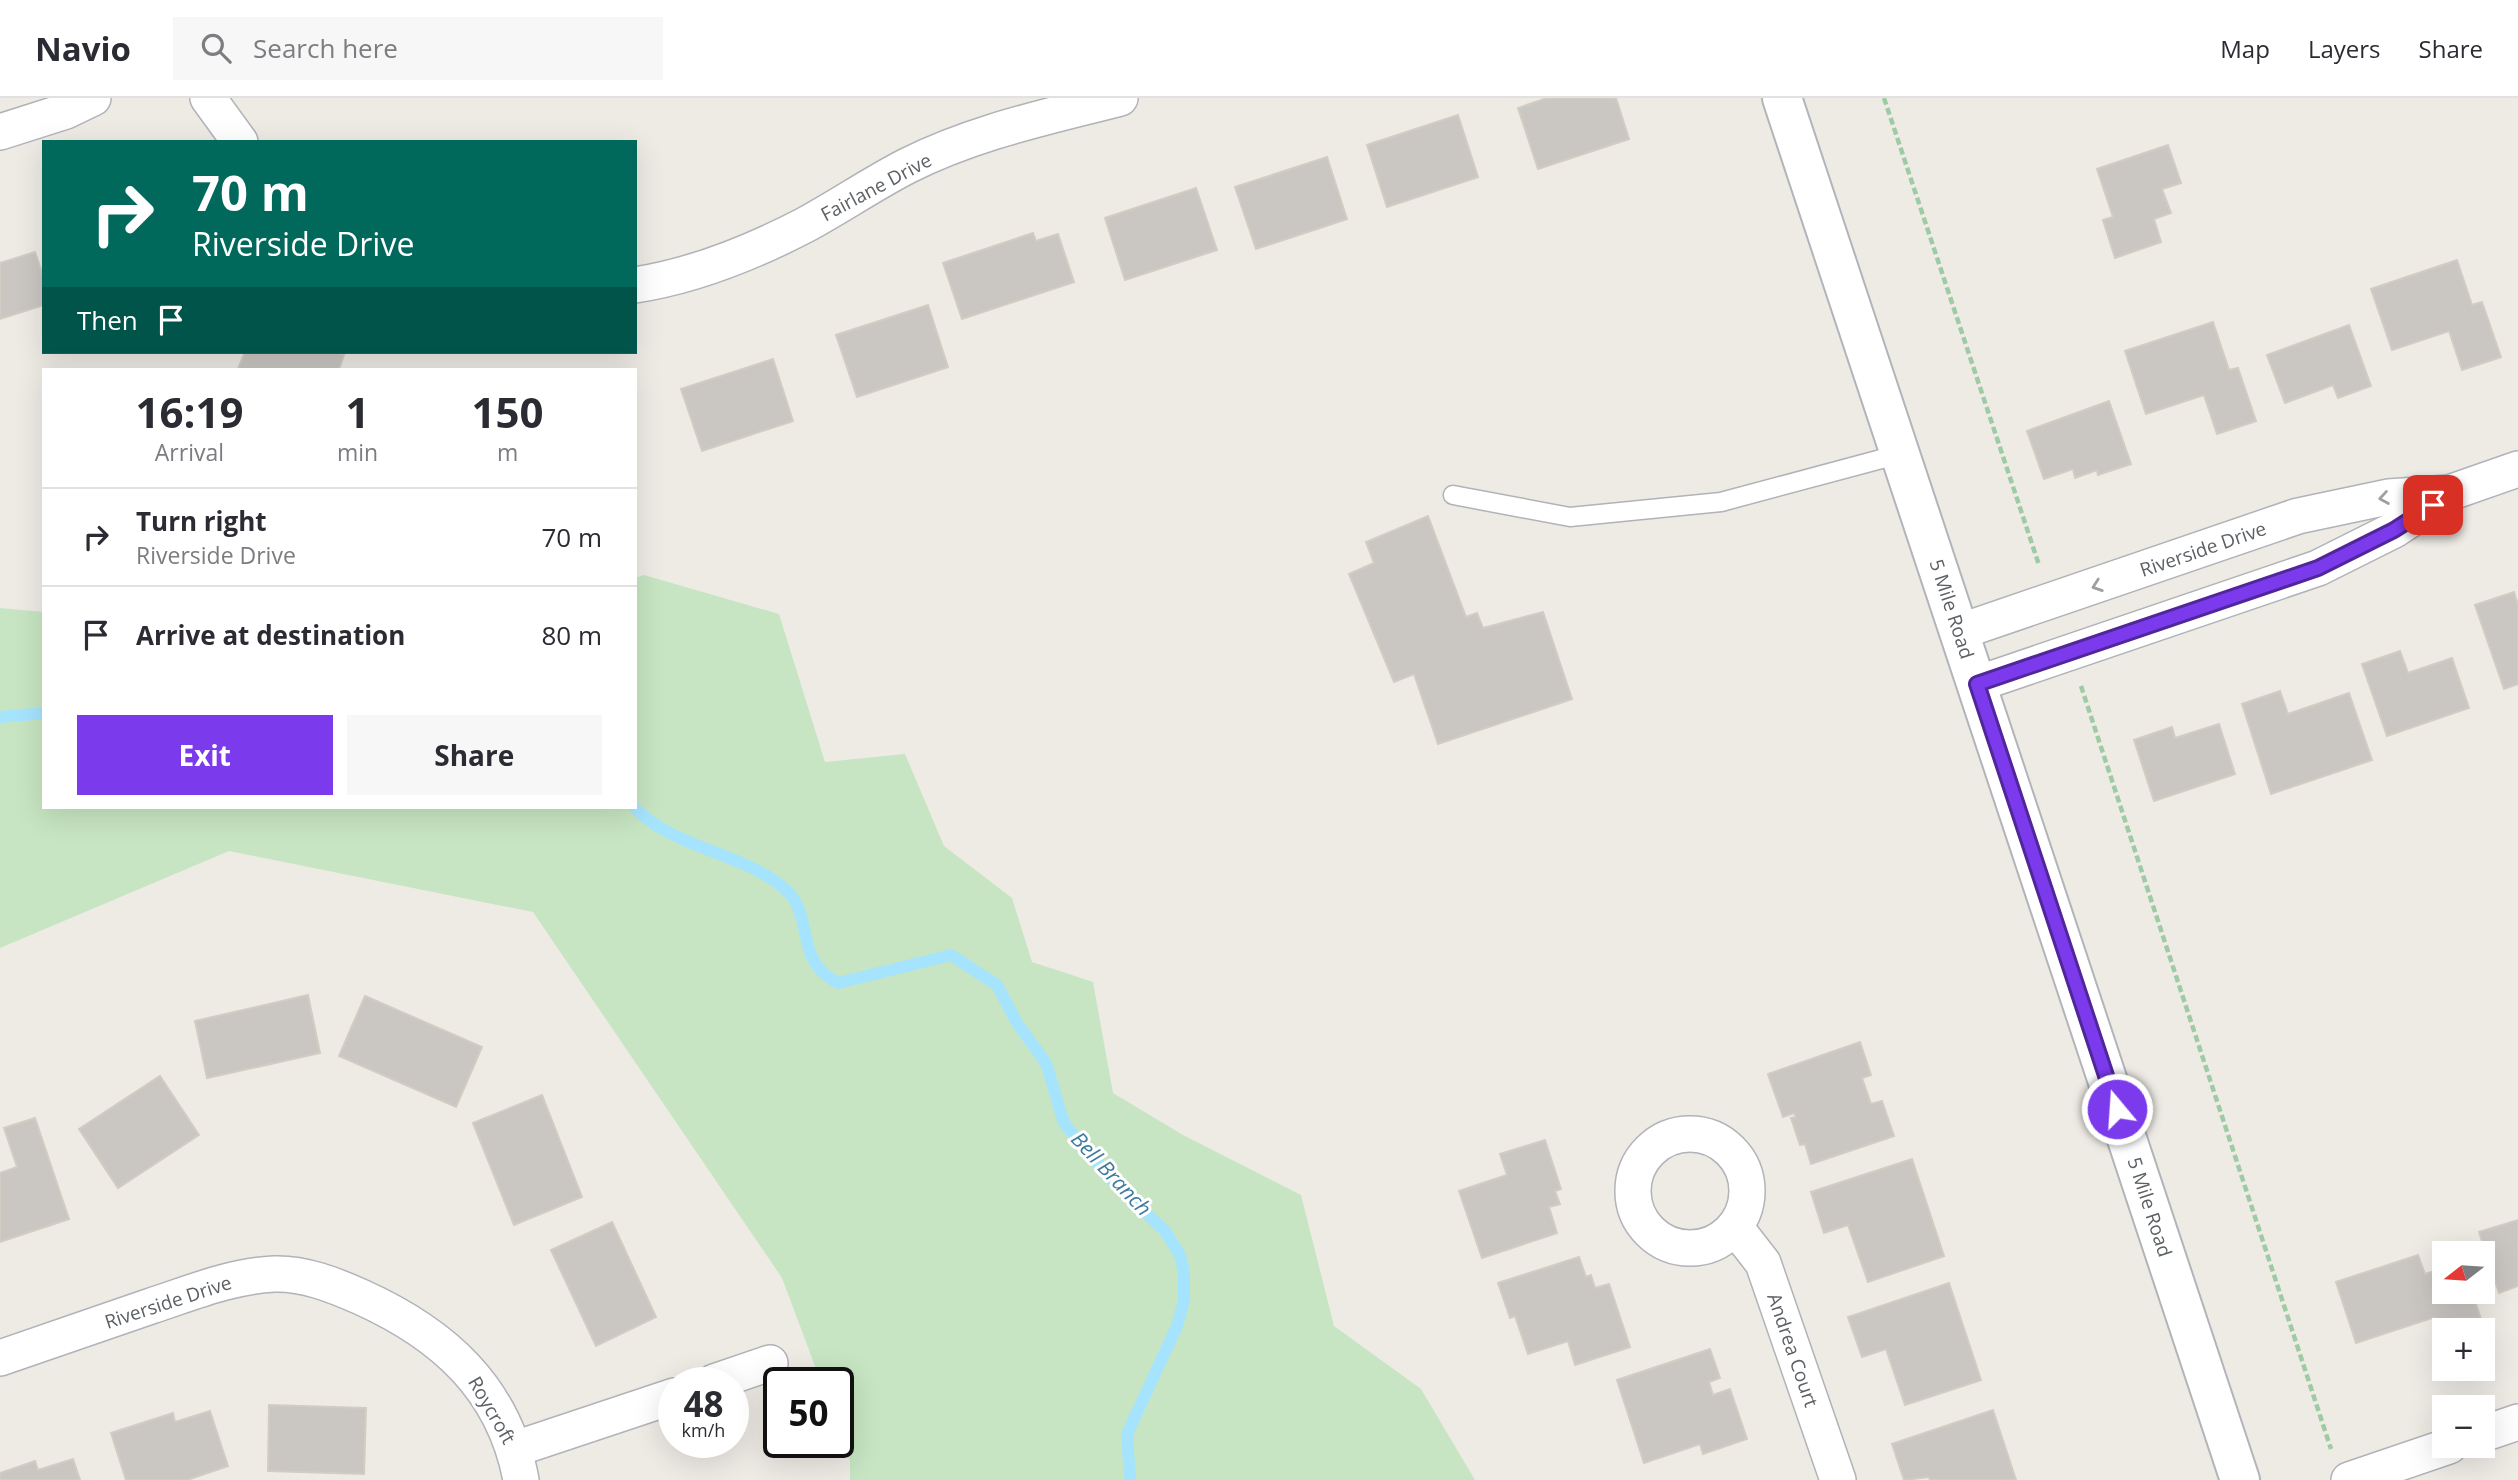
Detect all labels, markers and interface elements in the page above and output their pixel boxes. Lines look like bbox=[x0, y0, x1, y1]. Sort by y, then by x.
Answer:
search box bbox=[173, 17, 663, 80]
text: Navio bbox=[35, 26, 131, 71]
icon: search bbox=[197, 29, 235, 67]
text: Search here bbox=[253, 30, 398, 66]
text: Map bbox=[2220, 32, 2270, 65]
text: Layers bbox=[2308, 32, 2381, 65]
text: Share bbox=[2419, 32, 2483, 65]
street label: Fairlane Drive bbox=[816, 147, 936, 227]
text: 70 m bbox=[192, 159, 309, 225]
icon: right bbox=[77, 168, 168, 259]
text: Riverside Drive bbox=[192, 222, 414, 265]
icon: arrive bbox=[152, 301, 190, 339]
text: Then bbox=[77, 302, 138, 338]
text: 16:19 bbox=[135, 383, 243, 440]
text: 1 bbox=[345, 383, 370, 440]
text: 150 bbox=[472, 383, 544, 440]
text: Arrival bbox=[155, 436, 224, 468]
text: min bbox=[337, 436, 378, 468]
text: m bbox=[497, 436, 518, 468]
pin bbox=[2403, 475, 2463, 535]
icon: arrive bbox=[2414, 486, 2452, 524]
one-way arrow bbox=[2378, 490, 2390, 505]
text: Turn right bbox=[136, 503, 267, 539]
street label: Riverside Drive bbox=[2136, 515, 2270, 583]
icon: right bbox=[77, 518, 115, 556]
text: 70 m bbox=[541, 519, 602, 555]
text: Riverside Drive bbox=[136, 539, 296, 571]
street label: 5 Mile Road bbox=[1924, 556, 1980, 662]
one-way arrow bbox=[2091, 578, 2103, 592]
icon: arrive bbox=[77, 616, 115, 654]
text: Arrive at destination bbox=[136, 617, 405, 653]
text: 80 m bbox=[541, 617, 602, 653]
button: Exit bbox=[77, 715, 333, 795]
button: Share bbox=[347, 715, 602, 795]
position arrow bbox=[2080, 1072, 2154, 1146]
water label: Bell Branch bbox=[1065, 1125, 1158, 1221]
street label: 5 Mile Road bbox=[2122, 1154, 2178, 1260]
north arrow bbox=[2432, 1241, 2496, 1304]
map controls bbox=[2432, 1241, 2495, 1458]
street label: Riverside Drive bbox=[101, 1269, 235, 1335]
street label: Andrea Court bbox=[1761, 1290, 1825, 1411]
button: + bbox=[2432, 1318, 2495, 1381]
speed limit sign: 50 bbox=[763, 1367, 854, 1458]
street label: Roycroft bbox=[462, 1371, 522, 1449]
text: 48 bbox=[683, 1380, 724, 1427]
button: − bbox=[2432, 1395, 2495, 1458]
text: km/h bbox=[682, 1418, 725, 1442]

